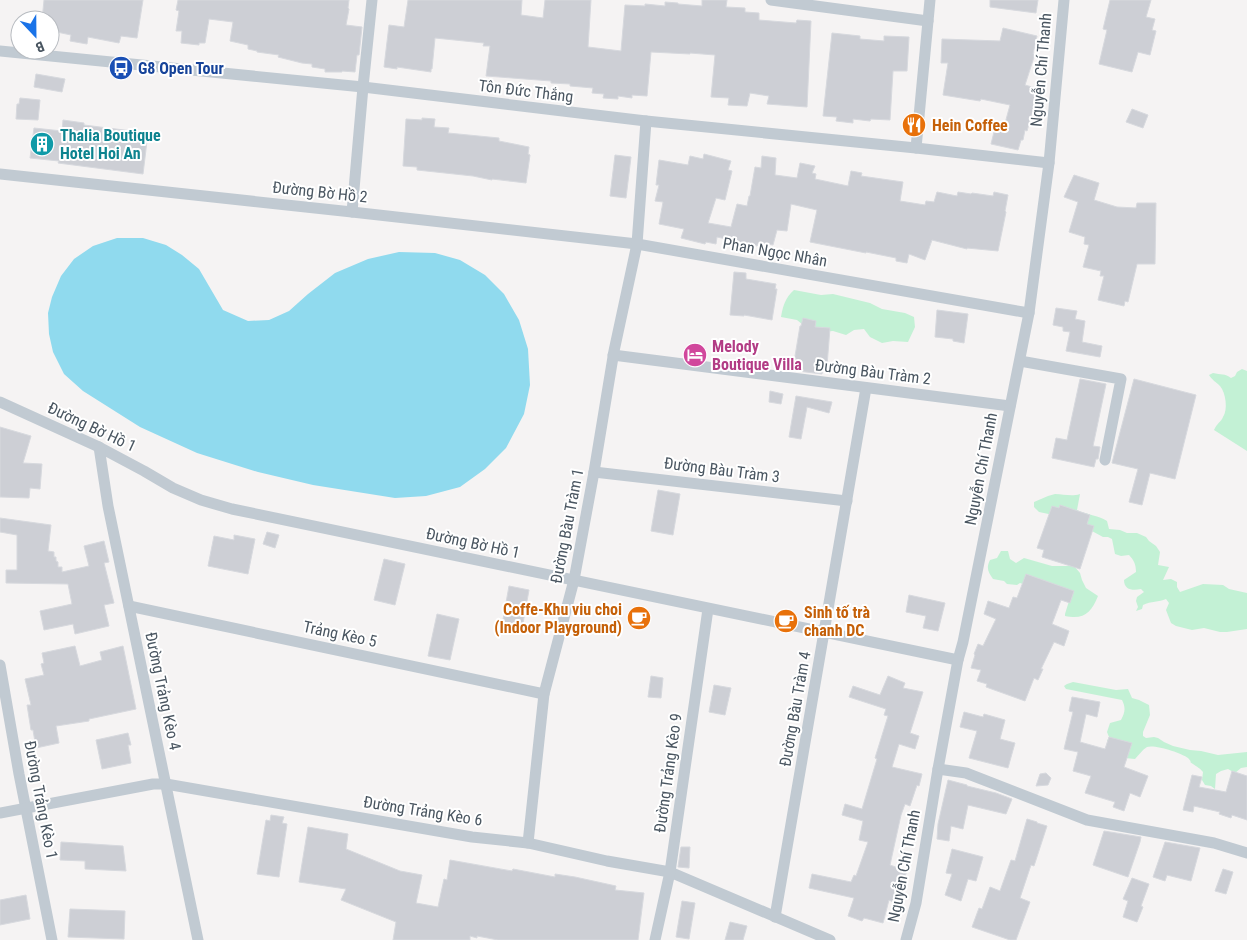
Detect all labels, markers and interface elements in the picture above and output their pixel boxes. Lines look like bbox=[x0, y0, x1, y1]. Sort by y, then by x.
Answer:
north arrow bbox=[10, 10, 60, 60]
street label: Nguyễn Chí Thanh bbox=[1027, 12, 1055, 128]
text: B bbox=[33, 38, 47, 56]
bus stop icon: G8 Open Tour bbox=[108, 55, 134, 81]
place label: G8 Open Tour bbox=[138, 59, 224, 78]
street label: Tôn Đức Thắng bbox=[478, 76, 574, 106]
restaurant icon: Hein Coffee bbox=[901, 112, 927, 138]
place label: Hein Coffee bbox=[932, 116, 1008, 135]
place label: Thalia Boutique Hotel Hoi An bbox=[60, 126, 161, 163]
building icon: Thalia Boutique Hotel Hoi An bbox=[29, 131, 55, 157]
street label: Đường Bờ Hồ 2 bbox=[272, 178, 369, 206]
street label: Phan Ngọc Nhân bbox=[721, 233, 829, 271]
place label: Melody Boutique Villa bbox=[712, 337, 802, 374]
hotel icon: Melody Boutique Villa bbox=[682, 342, 708, 368]
street label: Đường Bàu Tràm 2 bbox=[814, 355, 932, 389]
street label: Đường Bờ Hồ 1 bbox=[45, 398, 139, 456]
street label: Nguyễn Chí Thanh bbox=[961, 411, 1001, 527]
street label: Đường Bàu Tràm 3 bbox=[663, 453, 781, 487]
street label: Đường Bàu Tràm 1 bbox=[547, 467, 587, 585]
street label: Đường Bờ Hồ 1 bbox=[424, 524, 522, 562]
place label: Coffe-Khu viu choi (Indoor Playground) bbox=[494, 600, 622, 637]
place label: Sinh tố trà chanh DC bbox=[804, 603, 870, 640]
cafe icon: Coffe-Khu viu choi (Indoor Playground) bbox=[626, 605, 652, 631]
cafe icon: Sinh tố trà chanh DC bbox=[773, 608, 799, 634]
street label: Trảng Kèo 5 bbox=[301, 617, 379, 651]
street label: Đường Trảng Kèo 4 bbox=[141, 630, 185, 752]
street label: Đường Bàu Tràm 4 bbox=[776, 650, 814, 768]
street label: Đường Trảng Kèo 9 bbox=[650, 712, 686, 834]
street label: Đường Trảng Kèo 1 bbox=[20, 739, 62, 861]
street label: Đường Trảng Kèo 6 bbox=[362, 792, 484, 830]
street label: Nguyễn Chí Thanh bbox=[884, 808, 924, 924]

